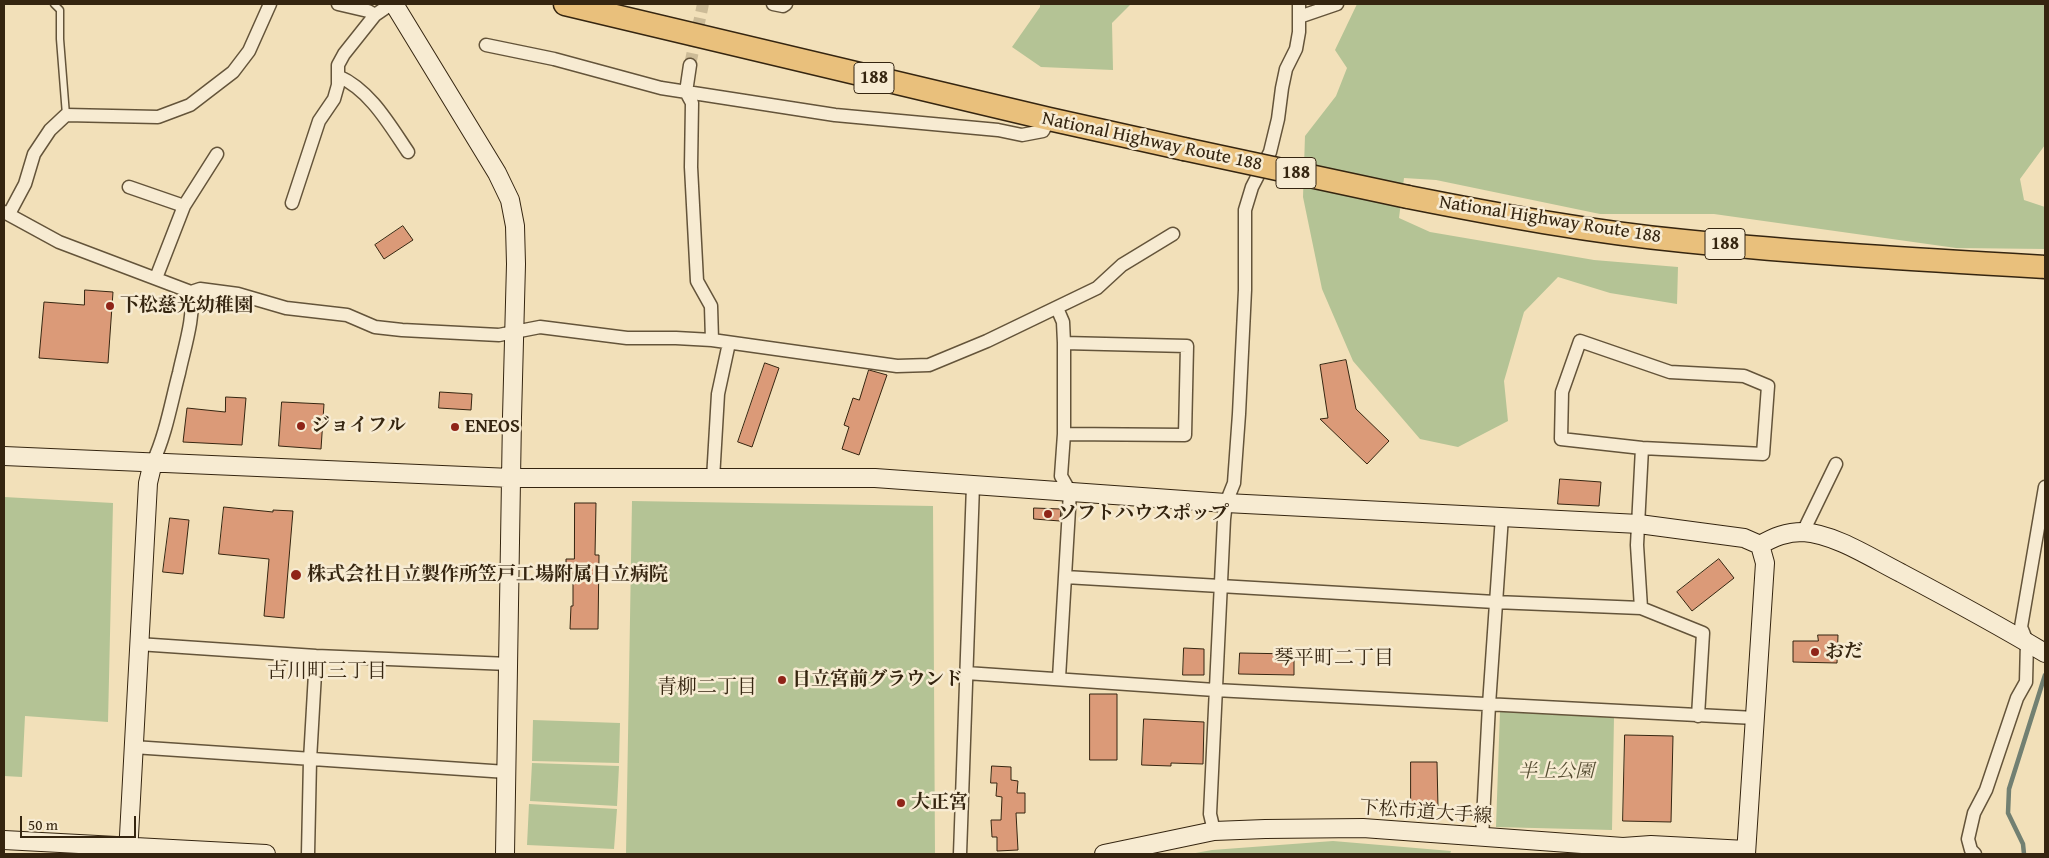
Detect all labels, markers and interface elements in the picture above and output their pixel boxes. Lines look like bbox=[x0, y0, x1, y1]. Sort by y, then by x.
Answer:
road number: 188 bbox=[854, 62, 894, 94]
street label: National Highway Route 188 bbox=[1040, 108, 1264, 176]
road number: 188 bbox=[1276, 158, 1316, 188]
street label: National Highway Route 188 bbox=[1437, 191, 1663, 249]
road number: 188 bbox=[1705, 228, 1745, 260]
place label: 下松慈光幼稚園 bbox=[120, 295, 253, 317]
marker: 下松慈光幼稚園 bbox=[104, 300, 116, 312]
place label: ジョイフル bbox=[311, 415, 406, 437]
place label: ENEOS bbox=[465, 416, 520, 438]
marker: ジョイフル bbox=[295, 420, 307, 432]
marker: ENEOS bbox=[449, 421, 461, 433]
place label: ソフトハウスポップ bbox=[1058, 503, 1229, 525]
marker: ソフトハウスポップ bbox=[1042, 508, 1054, 520]
place label: 株式会社日立製作所笠戸工場附属日立病院 bbox=[307, 564, 668, 586]
marker: 株式会社日立製作所笠戸工場附属日立病院 bbox=[289, 568, 303, 582]
place label: おだ bbox=[1825, 641, 1863, 663]
marker: おだ bbox=[1809, 646, 1821, 658]
district label: 琴平町二丁目 bbox=[1274, 647, 1394, 671]
district label: 古川町三丁目 bbox=[267, 660, 387, 684]
place label: 日立宮前グラウンド bbox=[792, 669, 963, 691]
marker: 日立宮前グラウンド bbox=[776, 674, 788, 686]
district label: 青柳二丁目 bbox=[657, 676, 757, 700]
park label: 半上公園 bbox=[1518, 761, 1594, 783]
place label: 大正宮 bbox=[911, 792, 968, 814]
marker: 大正宮 bbox=[895, 797, 907, 809]
street label: 下松市道大手線 bbox=[1359, 797, 1493, 829]
scale bar bbox=[22, 806, 139, 838]
text: 50 m bbox=[28, 814, 58, 835]

